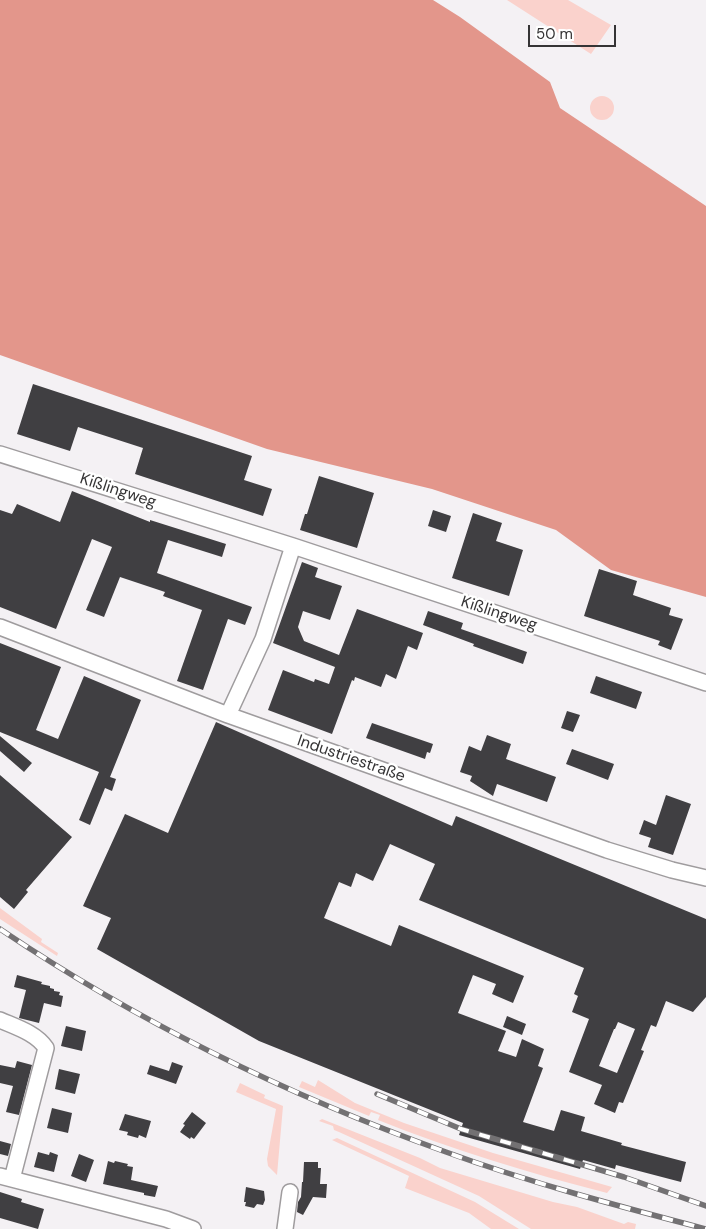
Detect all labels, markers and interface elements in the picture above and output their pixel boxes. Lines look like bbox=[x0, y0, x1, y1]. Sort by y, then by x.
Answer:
scale bar bbox=[531, 15, 618, 47]
text: 50 m bbox=[536, 24, 573, 44]
street label: Kißlingweg bbox=[77, 470, 159, 512]
street label: Kißlingweg bbox=[458, 593, 540, 635]
street label: Industriestraße bbox=[294, 732, 408, 786]

